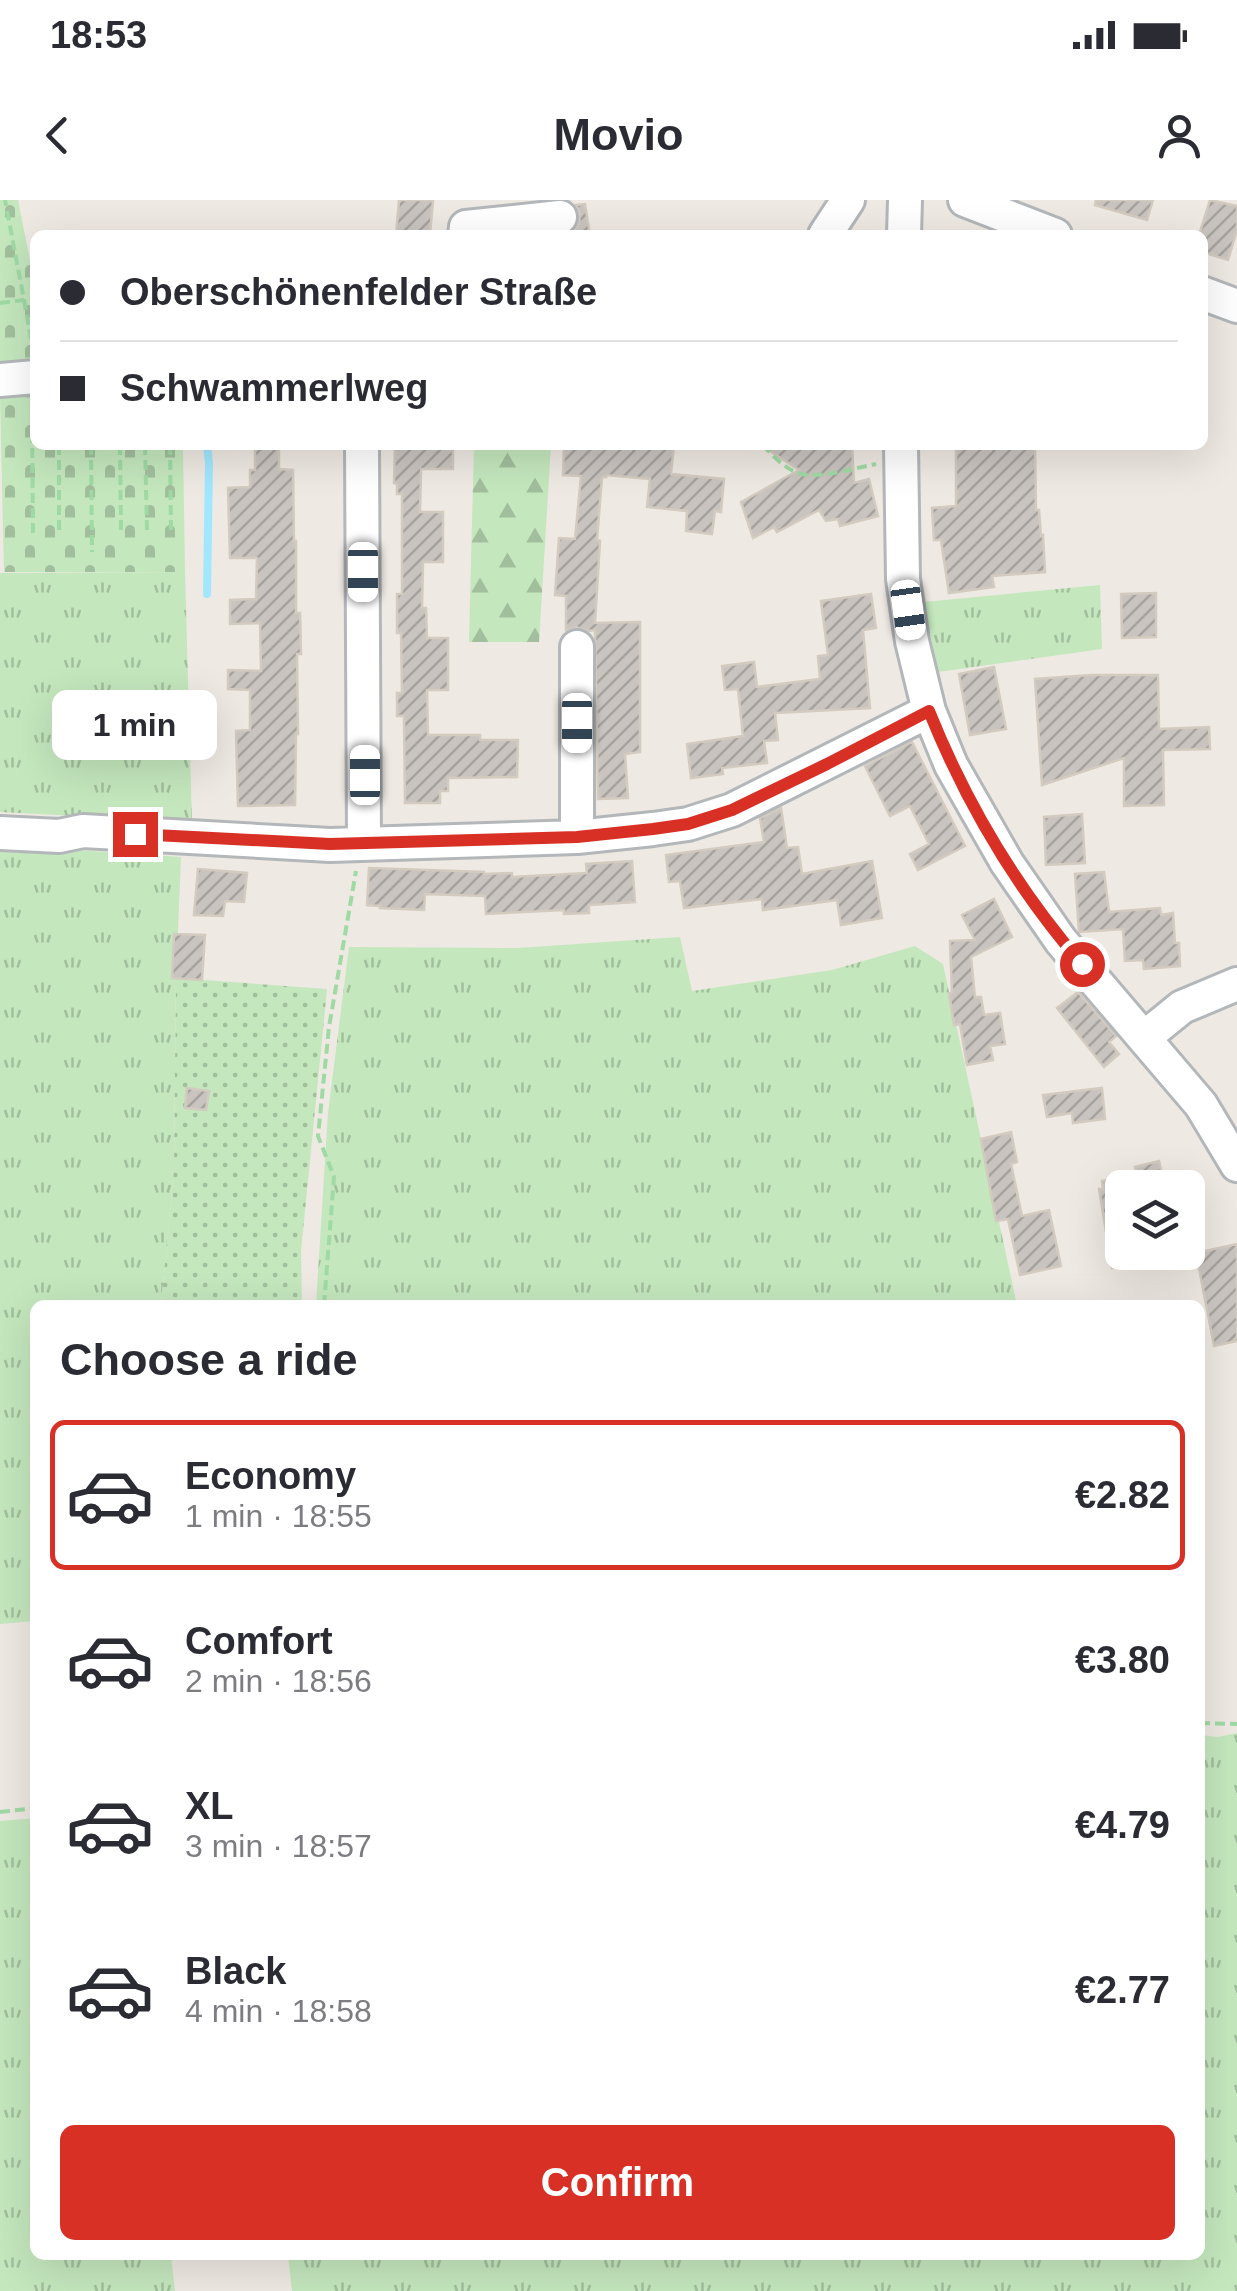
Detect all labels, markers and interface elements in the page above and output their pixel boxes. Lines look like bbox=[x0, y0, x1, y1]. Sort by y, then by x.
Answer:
text: 18:53 bbox=[50, 14, 147, 56]
icon: back bbox=[30, 108, 85, 163]
icon: person bbox=[1152, 108, 1207, 163]
text: Movio bbox=[554, 109, 684, 160]
text: Oberschönenfelder Straße bbox=[120, 271, 597, 313]
text: Schwammerlweg bbox=[120, 367, 428, 409]
car bbox=[348, 542, 378, 602]
car bbox=[889, 578, 927, 642]
callout: 1 min bbox=[52, 689, 218, 759]
car bbox=[562, 693, 592, 753]
text: 1 min bbox=[93, 707, 176, 743]
car bbox=[350, 745, 380, 805]
route end bbox=[113, 812, 158, 857]
route start bbox=[1060, 942, 1105, 987]
map controls bbox=[1105, 1170, 1205, 1270]
button: layers bbox=[1105, 1170, 1205, 1270]
text: Choose a ride bbox=[60, 1334, 358, 1385]
icon: car bbox=[65, 1450, 155, 1540]
text: Economy bbox=[185, 1455, 356, 1497]
text: €2.82 bbox=[1075, 1474, 1170, 1516]
text: 1 min · 18:55 bbox=[185, 1498, 372, 1534]
icon: car bbox=[65, 1615, 155, 1705]
text: Comfort bbox=[185, 1620, 333, 1662]
text: €3.80 bbox=[1075, 1639, 1170, 1681]
text: 2 min · 18:56 bbox=[185, 1663, 372, 1699]
icon: car bbox=[65, 1780, 155, 1870]
text: XL bbox=[185, 1785, 234, 1827]
text: €4.79 bbox=[1075, 1804, 1170, 1846]
text: 3 min · 18:57 bbox=[185, 1828, 372, 1864]
icon: car bbox=[65, 1945, 155, 2035]
text: Black bbox=[185, 1950, 286, 1992]
text: €2.77 bbox=[1075, 1969, 1170, 2011]
text: 4 min · 18:58 bbox=[185, 1993, 372, 2029]
button: Confirm bbox=[60, 2125, 1175, 2240]

